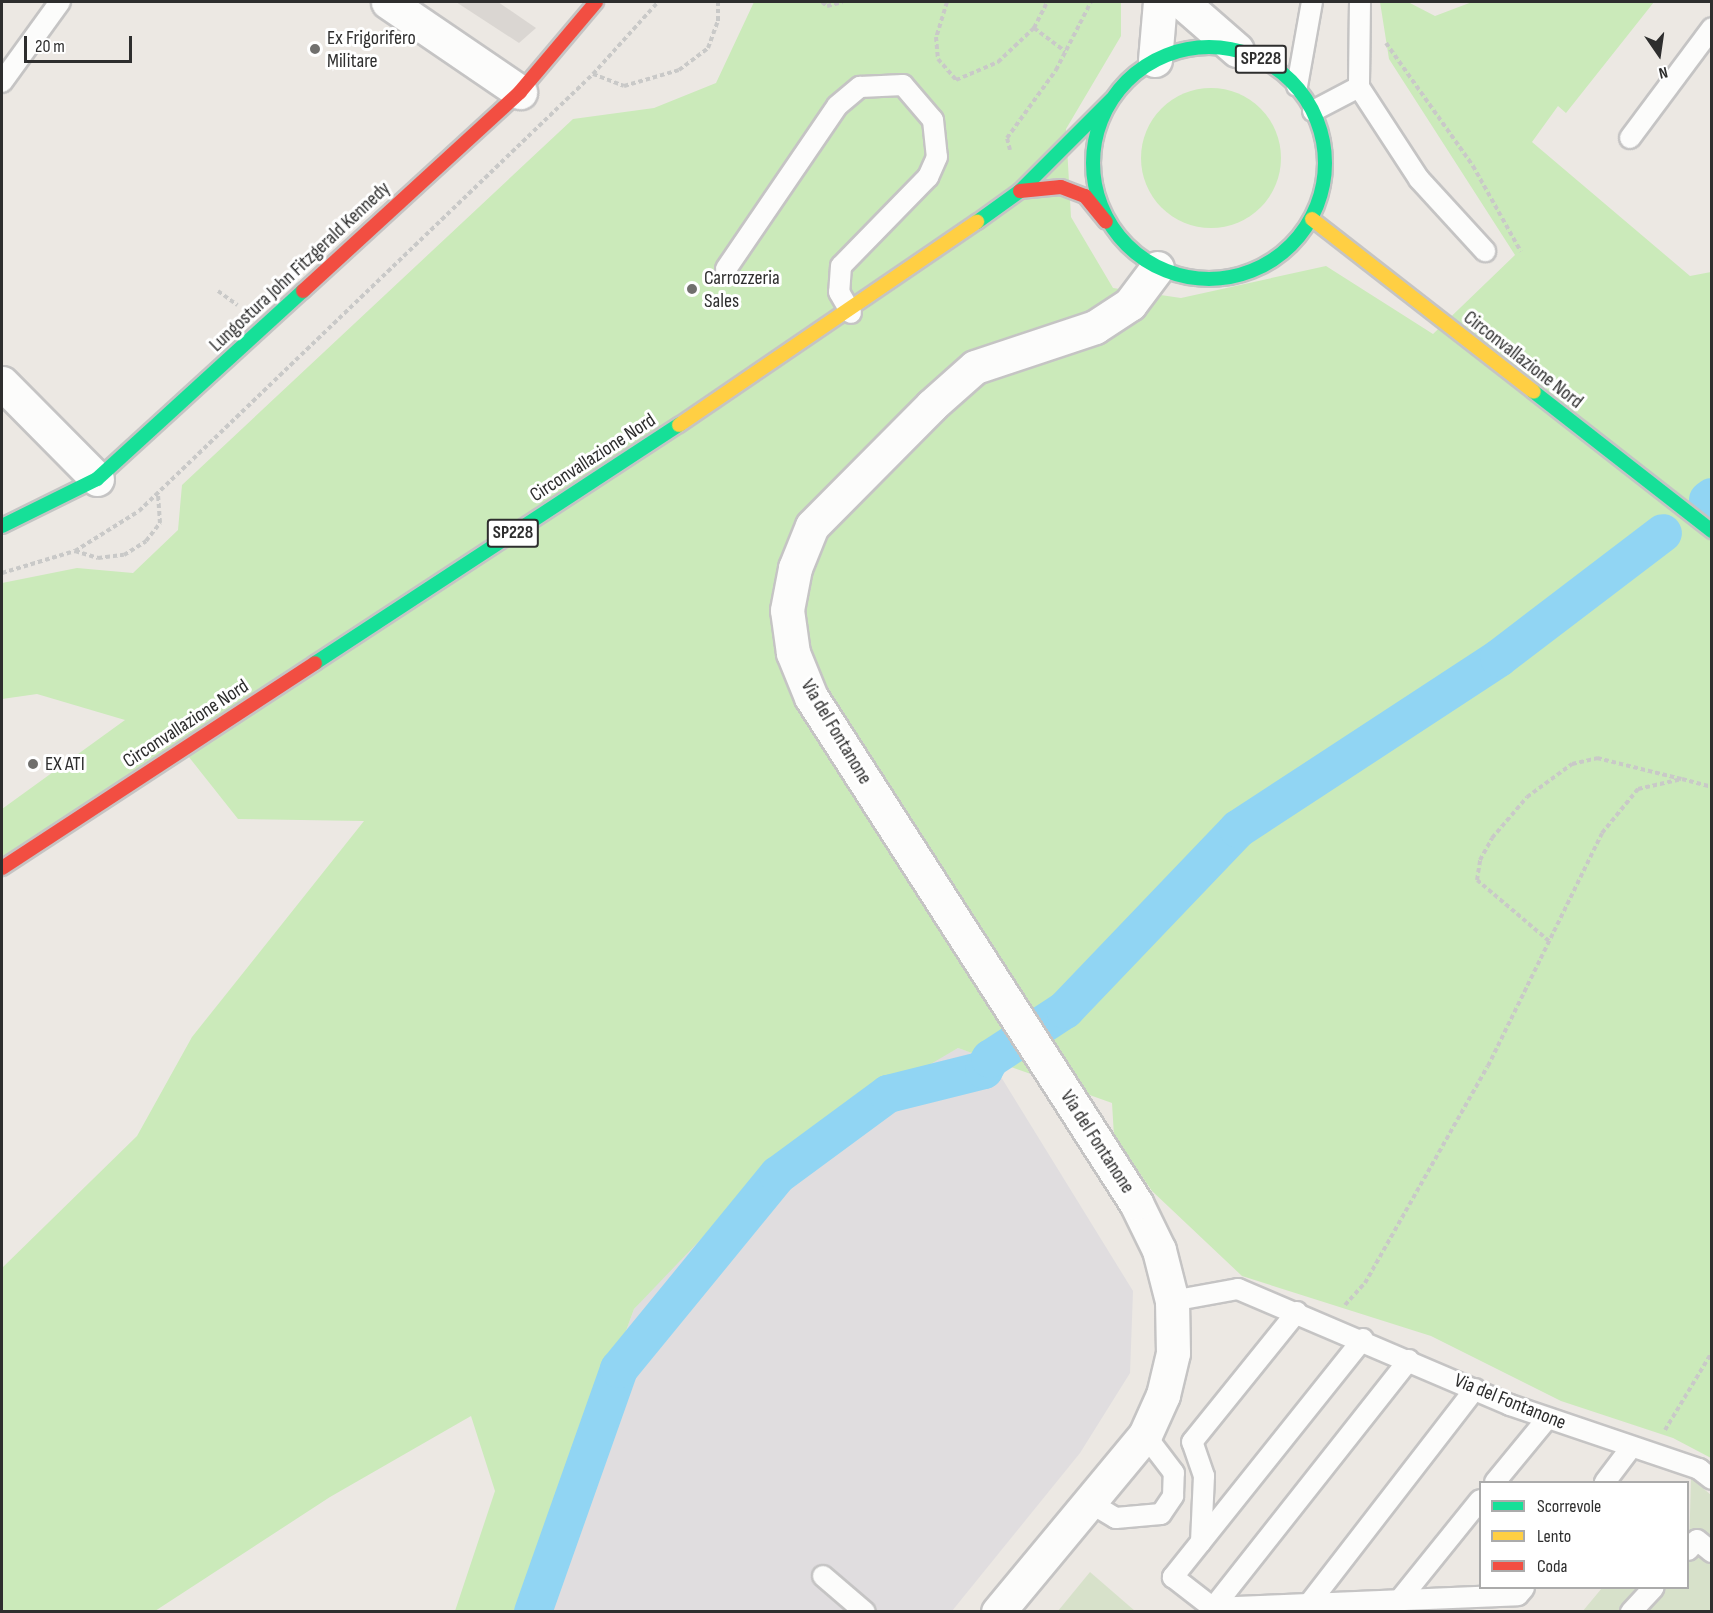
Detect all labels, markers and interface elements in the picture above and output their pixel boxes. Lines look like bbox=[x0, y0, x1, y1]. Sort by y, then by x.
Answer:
scale bar bbox=[27, 24, 135, 62]
north arrow bbox=[1629, 24, 1689, 84]
place label: Ex Frigorifero Militare bbox=[327, 26, 416, 73]
text: 20 m bbox=[35, 36, 65, 57]
marker: Ex Frigorifero Militare bbox=[308, 42, 322, 56]
road number: SP228 bbox=[1234, 44, 1288, 74]
text: N bbox=[1657, 62, 1669, 82]
street label: Lungostura John Fitzgerald Kennedy bbox=[205, 177, 395, 357]
place label: Carrozzeria Sales bbox=[704, 266, 780, 313]
marker: Carrozzeria Sales bbox=[685, 282, 699, 296]
street label: Circonvallazione Nord bbox=[1458, 306, 1588, 414]
street label: Circonvallazione Nord bbox=[526, 408, 660, 508]
road number: SP228 bbox=[486, 518, 540, 548]
street label: Circonvallazione Nord bbox=[119, 674, 253, 774]
street label: Via del Fontanone bbox=[795, 675, 877, 789]
place label: EX ATI bbox=[45, 752, 85, 776]
marker: EX ATI bbox=[26, 757, 40, 771]
street label: Via del Fontanone bbox=[1055, 1086, 1139, 1198]
street label: Via del Fontanone bbox=[1451, 1369, 1569, 1435]
legend bbox=[1479, 1481, 1689, 1589]
text: Scorrevole bbox=[1537, 1496, 1601, 1517]
text: Lento bbox=[1537, 1526, 1571, 1547]
text: Coda bbox=[1537, 1556, 1567, 1577]

